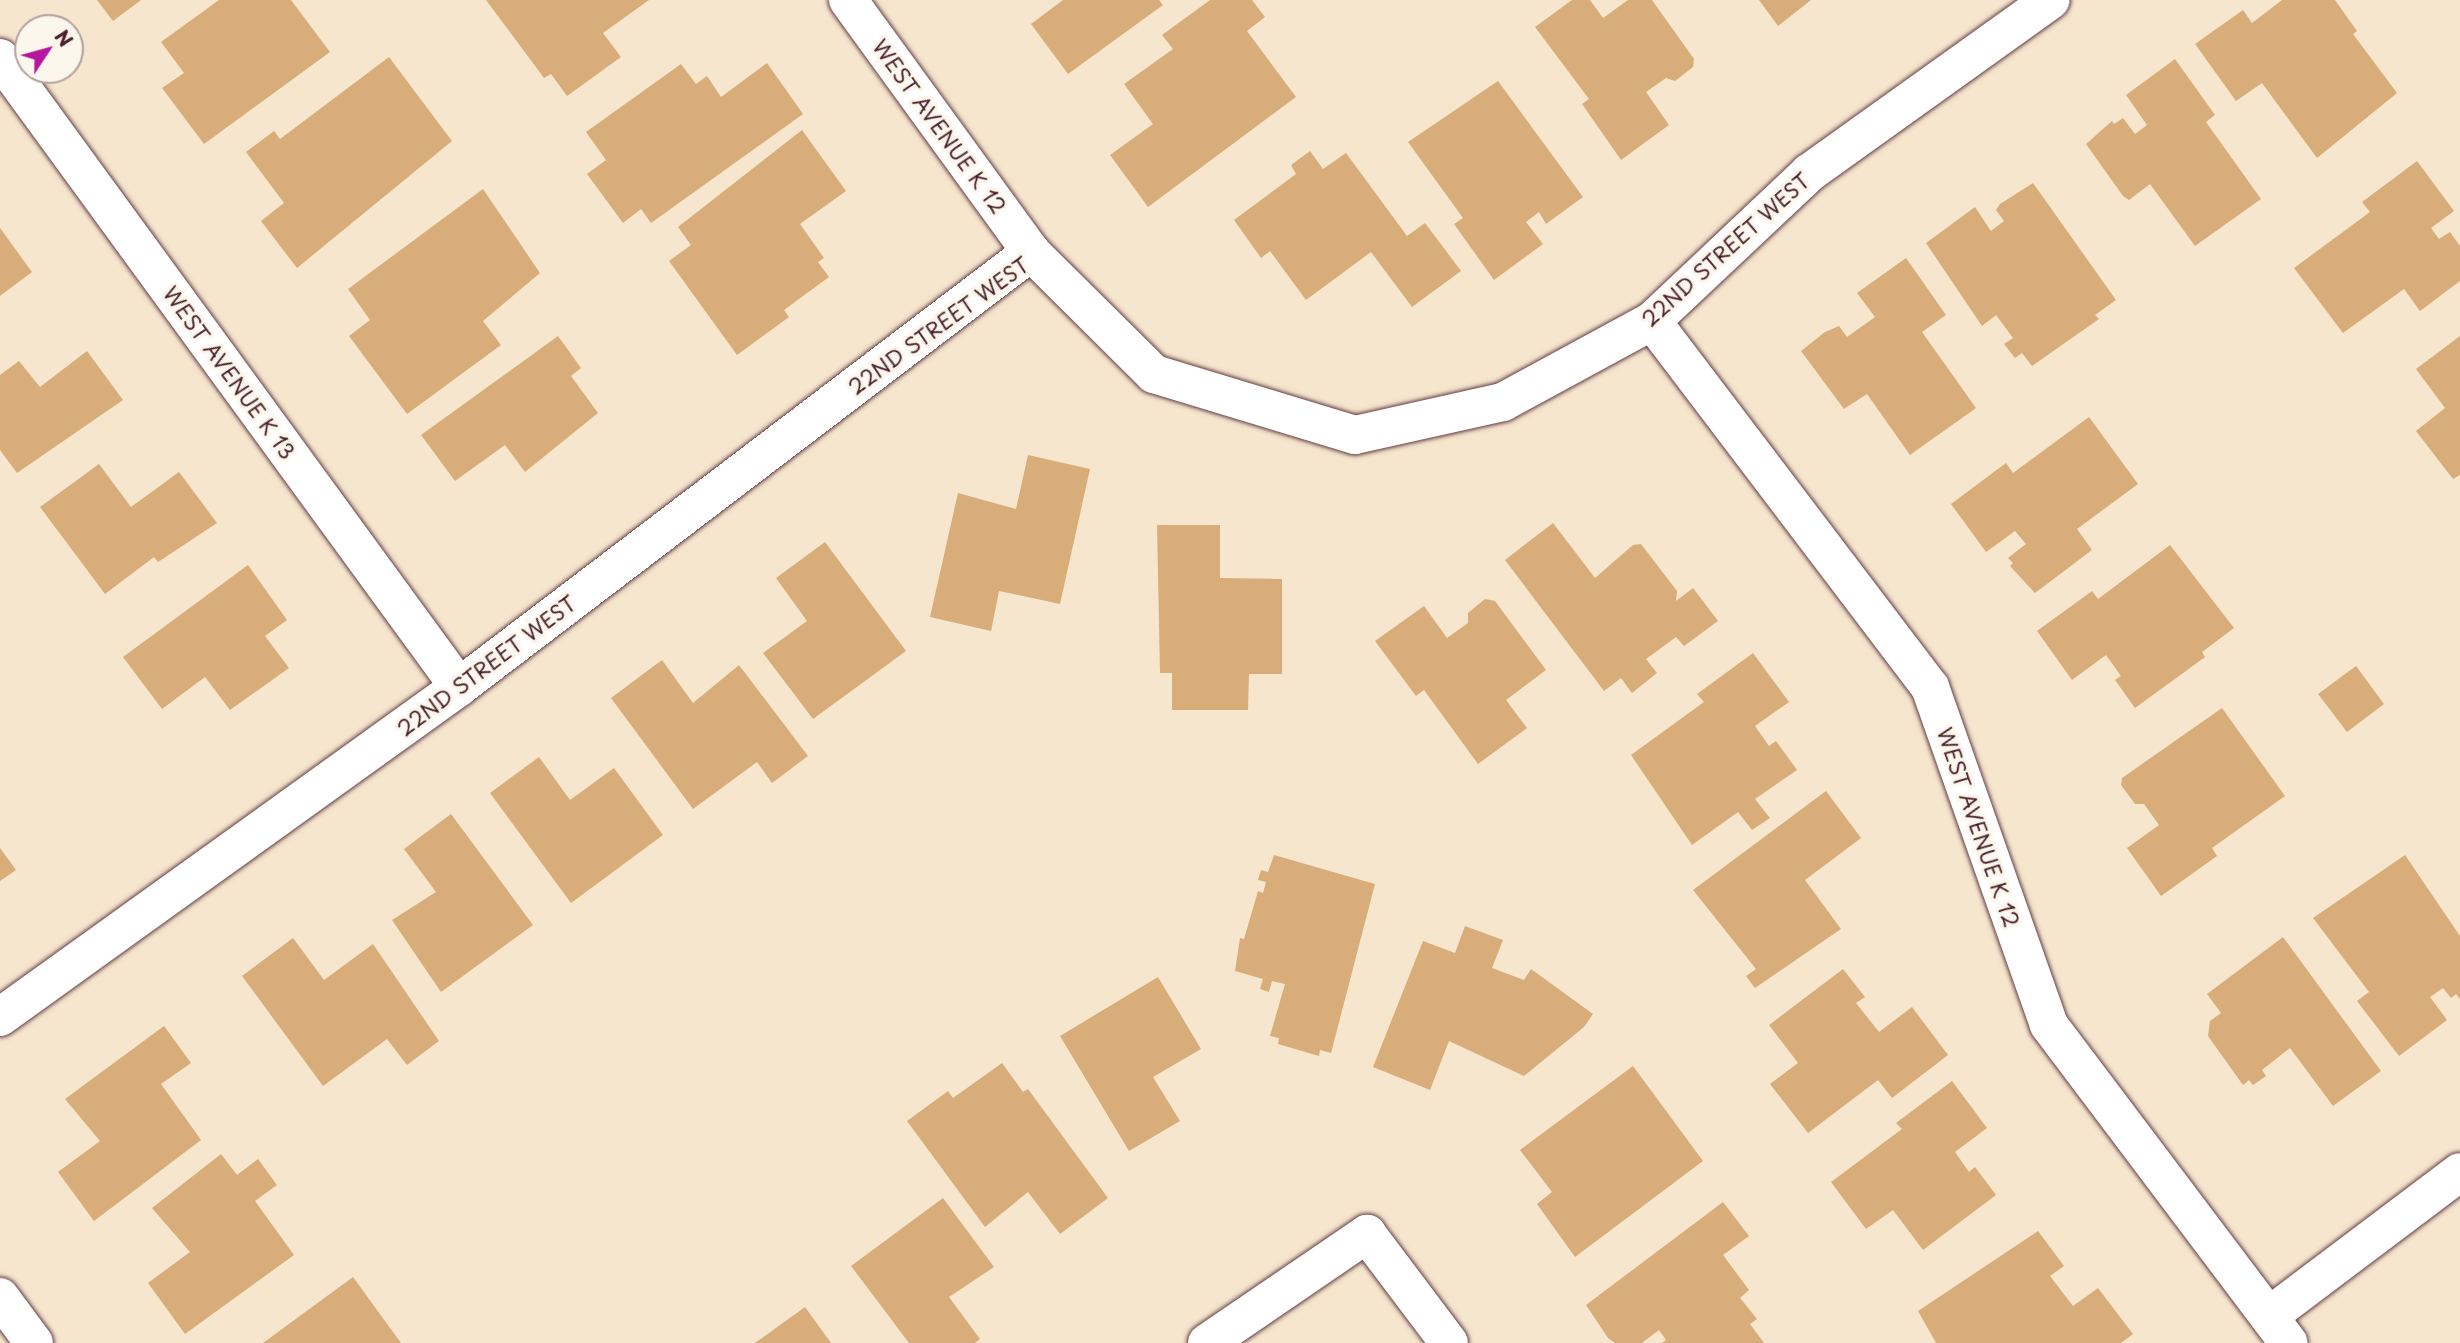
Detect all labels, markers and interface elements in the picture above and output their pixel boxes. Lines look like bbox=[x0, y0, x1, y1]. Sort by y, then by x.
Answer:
north arrow bbox=[14, 14, 84, 84]
text: N bbox=[49, 24, 80, 52]
street label: WEST AVENUE K 12 bbox=[869, 34, 1011, 218]
street label: 22ND STREET WEST bbox=[1635, 166, 1815, 332]
street label: 22ND STREET WEST bbox=[841, 250, 1035, 400]
street label: WEST AVENUE K 13 bbox=[159, 281, 301, 463]
street label: 22ND STREET WEST bbox=[390, 589, 582, 741]
street label: WEST AVENUE K 12 bbox=[1933, 724, 2025, 930]

